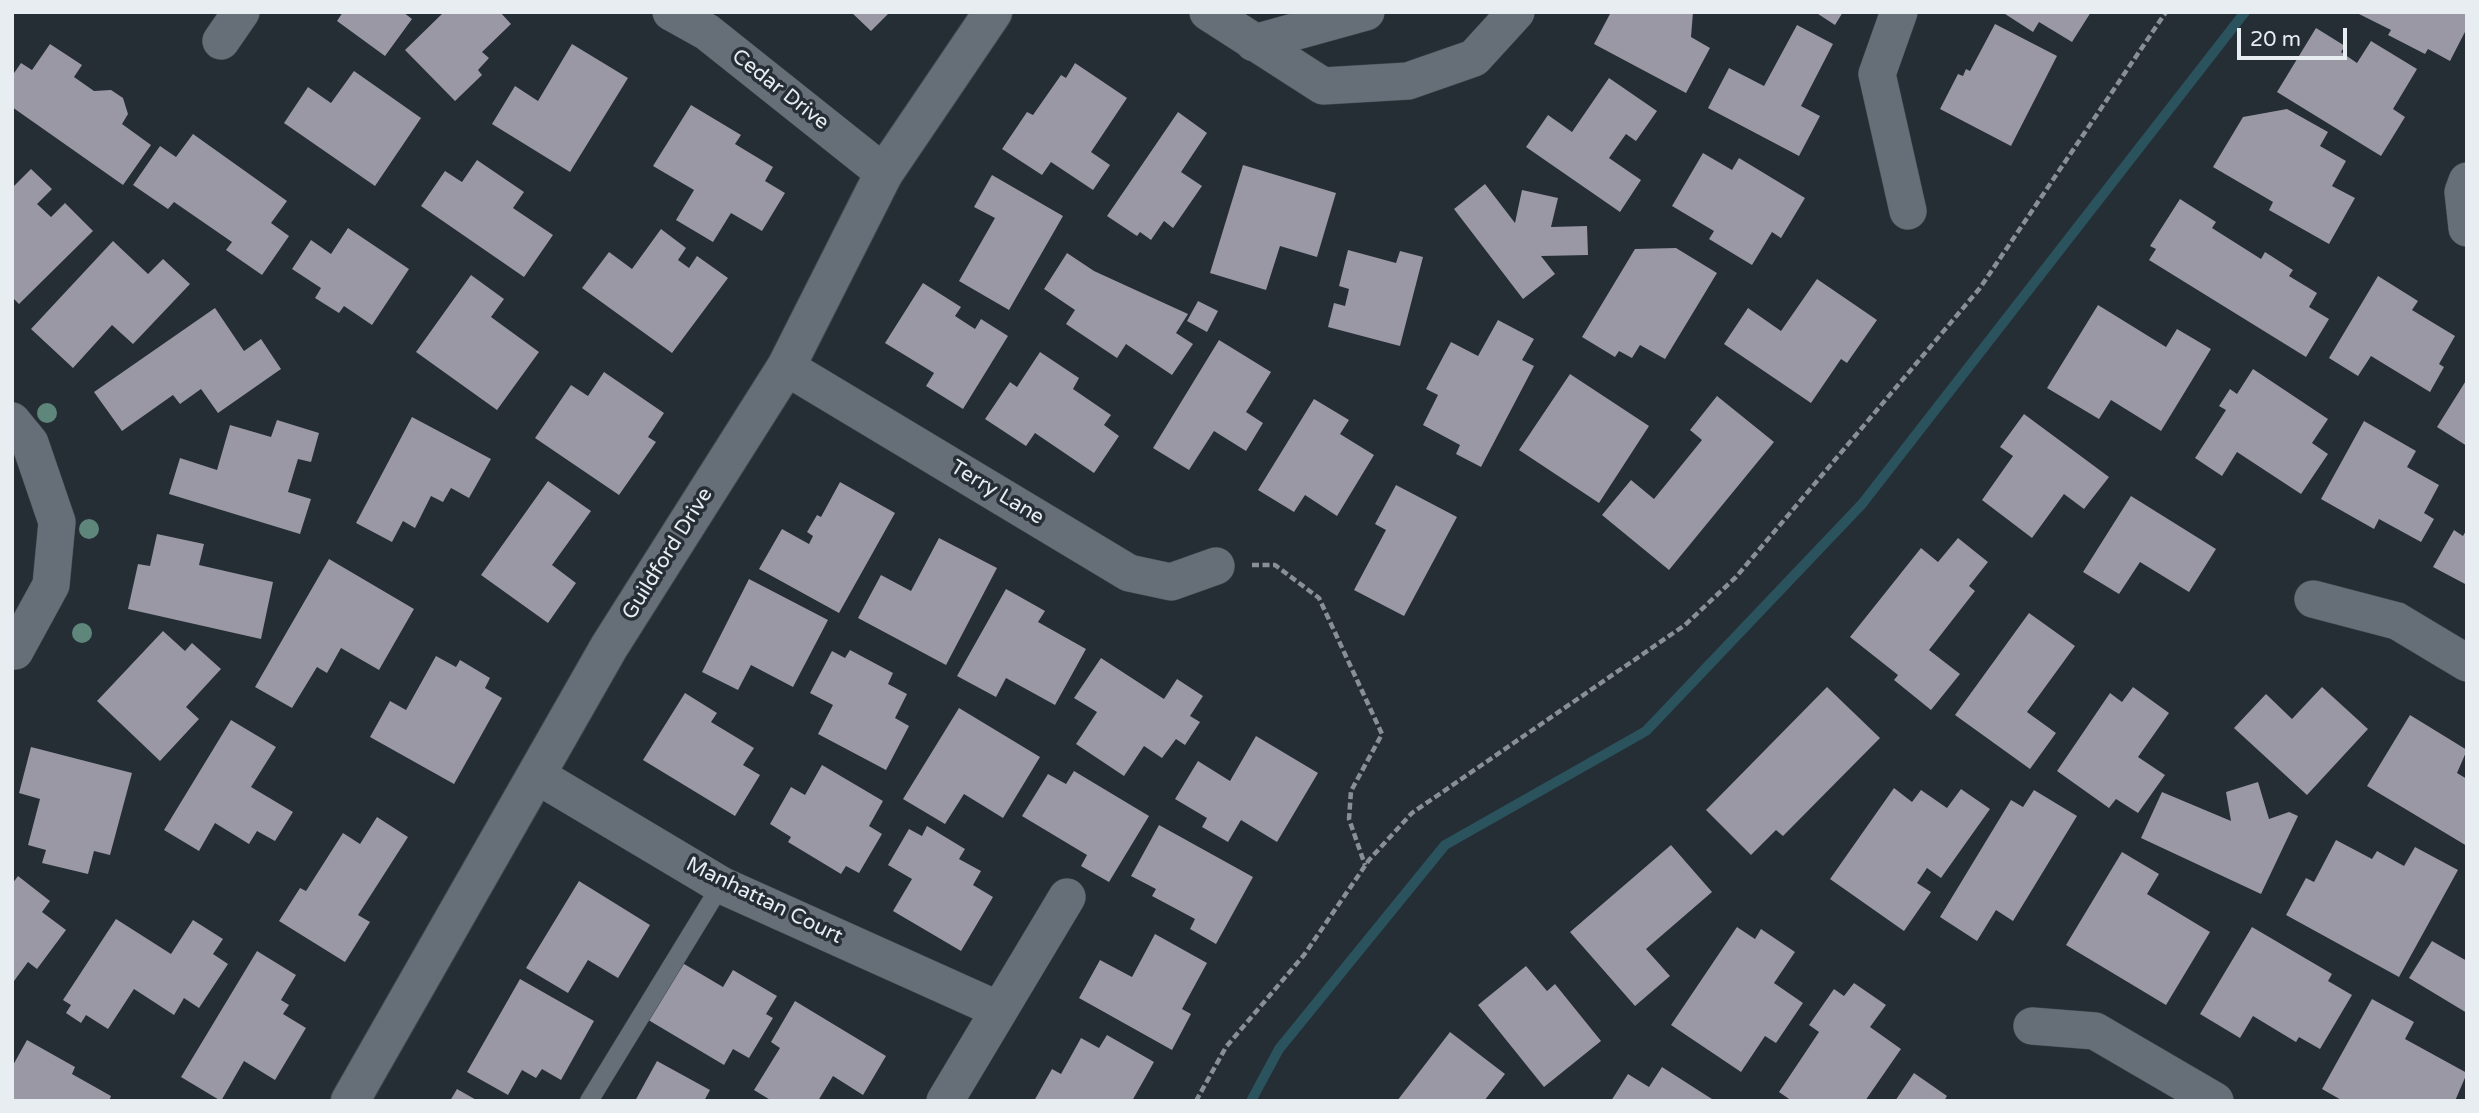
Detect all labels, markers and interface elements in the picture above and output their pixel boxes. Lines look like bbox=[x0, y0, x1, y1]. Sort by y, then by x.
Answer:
scale bar bbox=[2241, 14, 2351, 58]
text: 20 m bbox=[2250, 27, 2301, 52]
street label: Cedar Drive bbox=[726, 44, 834, 136]
street label: Terry Lane bbox=[946, 455, 1048, 531]
street label: Guildford Drive bbox=[617, 483, 719, 625]
street label: Manhattan Court bbox=[682, 852, 846, 950]

